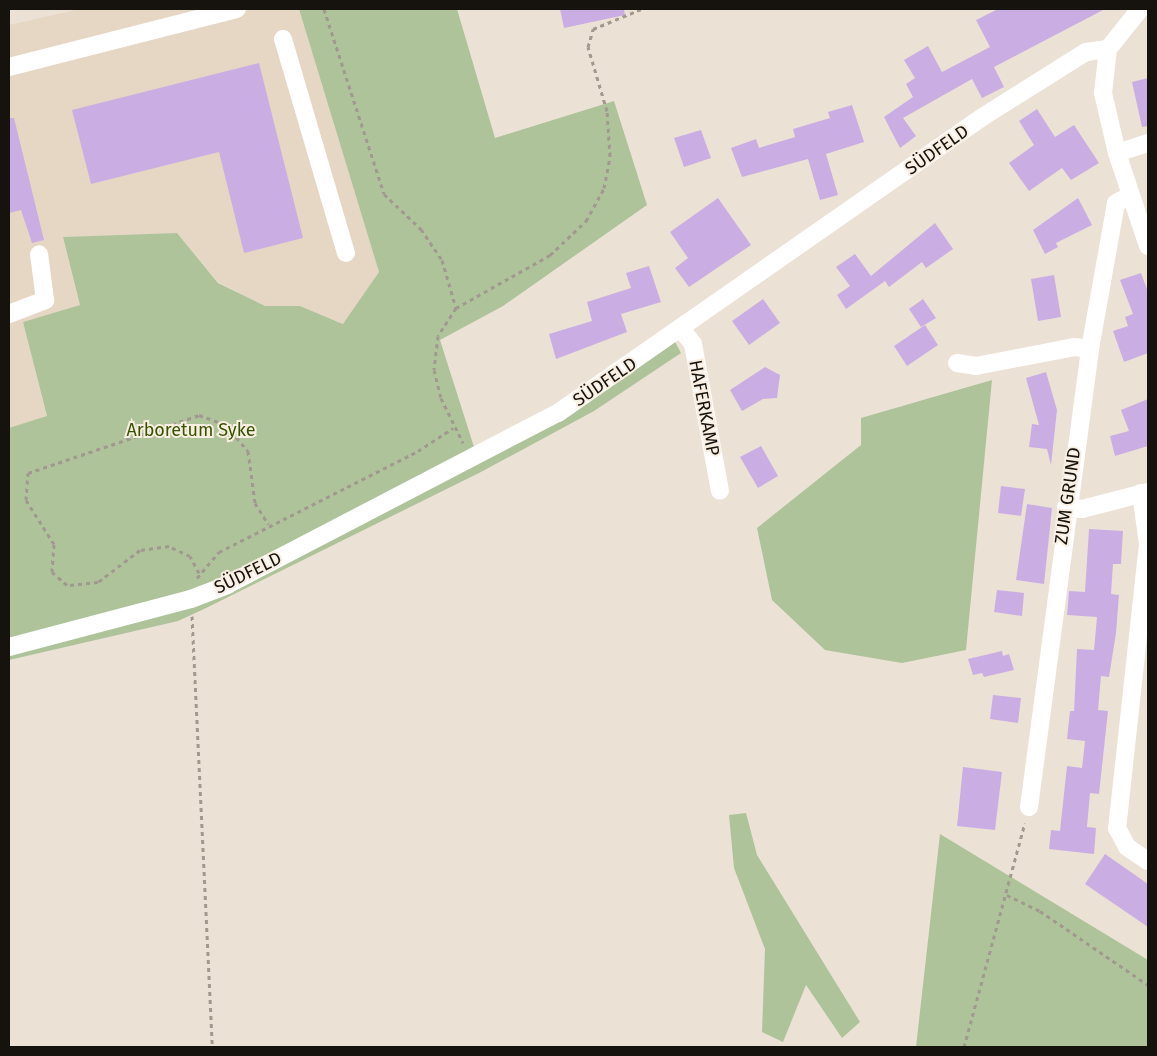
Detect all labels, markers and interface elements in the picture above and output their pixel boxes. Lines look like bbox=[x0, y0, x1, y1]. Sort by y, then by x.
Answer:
street label: SÜDFELD bbox=[901, 120, 973, 180]
street label: SÜDFELD bbox=[569, 353, 641, 411]
street label: HAFERKAMP bbox=[684, 358, 724, 458]
park label: Arboretum Syke bbox=[126, 419, 256, 441]
street label: ZUM GRUND bbox=[1050, 446, 1086, 546]
street label: SÜDFELD bbox=[211, 547, 285, 599]

